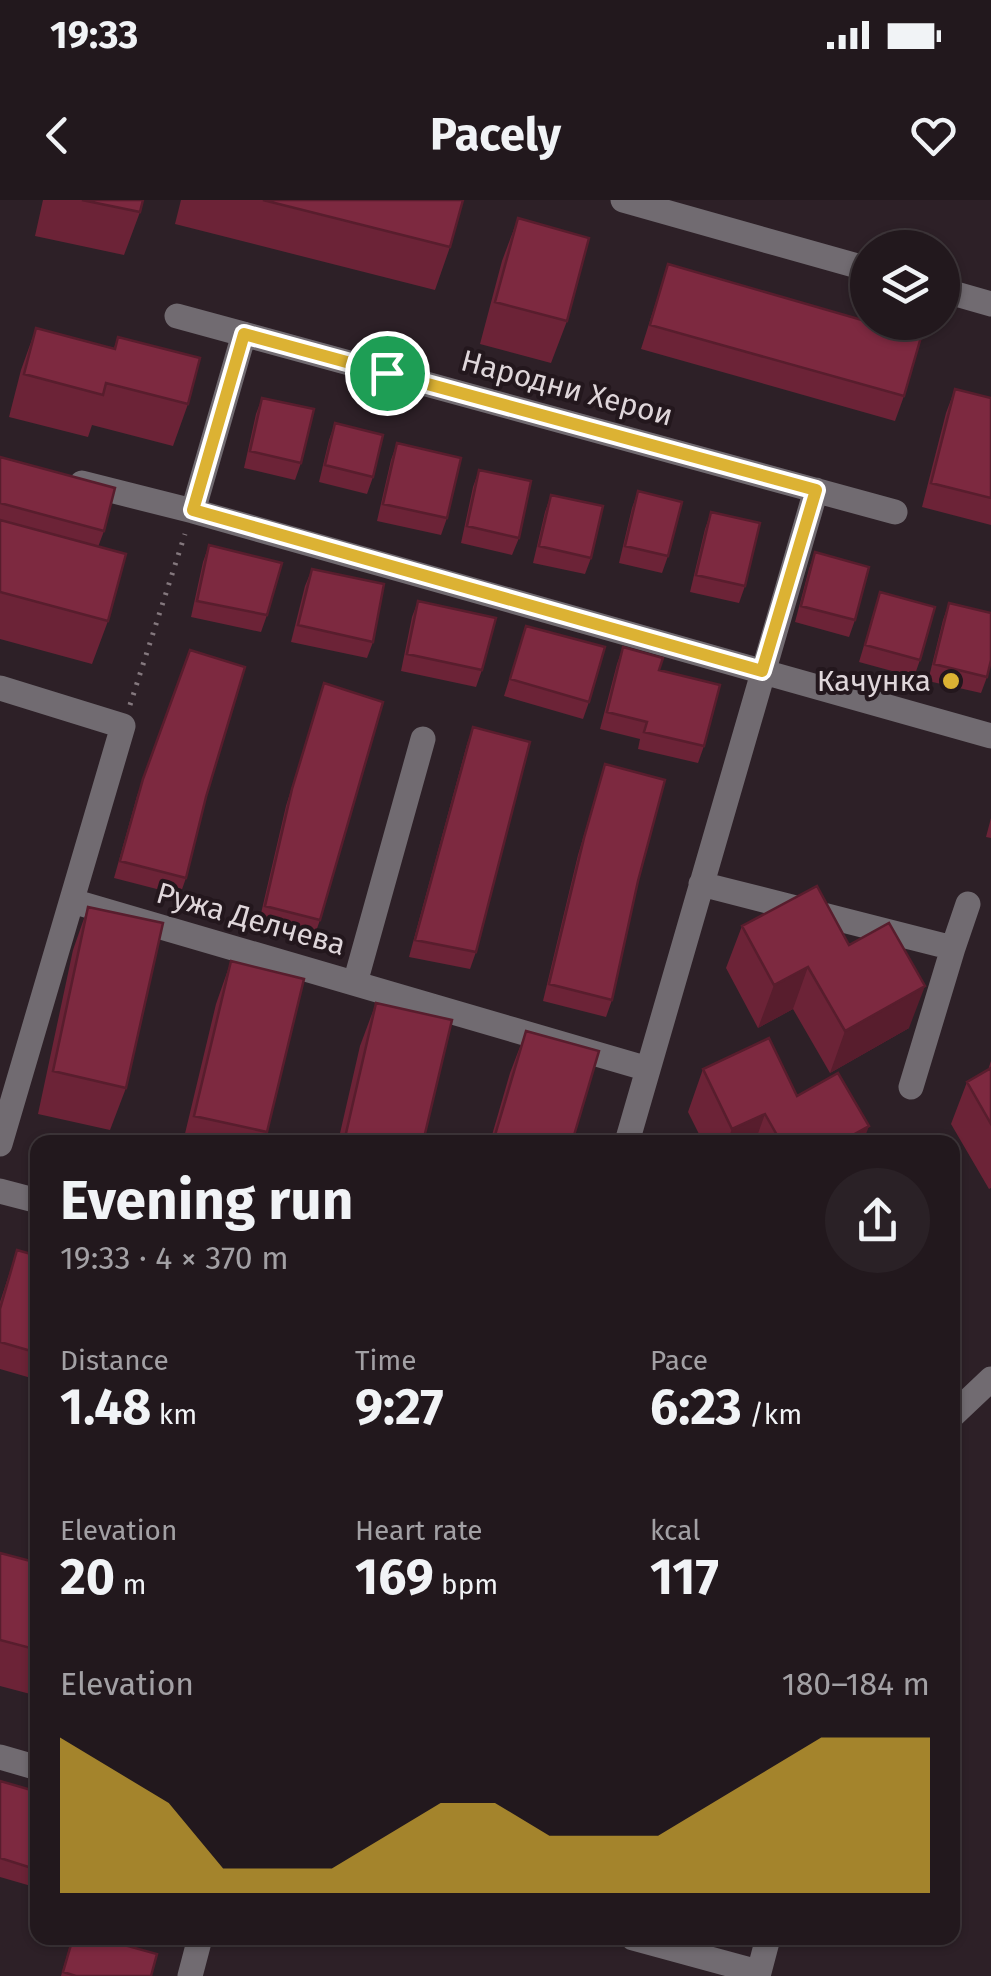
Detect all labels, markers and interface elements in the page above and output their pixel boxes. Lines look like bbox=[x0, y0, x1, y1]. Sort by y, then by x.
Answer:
text: 19:33 bbox=[50, 12, 138, 58]
icon: back bbox=[30, 108, 85, 163]
text: Pacely bbox=[430, 108, 561, 162]
icon: heart bbox=[906, 108, 961, 163]
map controls bbox=[850, 230, 960, 340]
button: layers bbox=[850, 230, 960, 340]
pin bbox=[345, 331, 430, 416]
street label: Народни Херои bbox=[457, 342, 677, 434]
icon: arrive bbox=[360, 346, 415, 401]
place label: Качунка bbox=[817, 663, 931, 699]
marker: Качунка bbox=[940, 670, 962, 692]
street label: Ружа Делчева bbox=[152, 875, 350, 963]
text: Evening run bbox=[60, 1168, 354, 1234]
button: share bbox=[825, 1168, 930, 1273]
text: 19:33 · 4 × 370 m bbox=[60, 1239, 289, 1277]
text: Distance bbox=[60, 1344, 169, 1377]
text: Time bbox=[355, 1344, 417, 1377]
text: Pace bbox=[650, 1344, 708, 1377]
text: 1.48 bbox=[60, 1377, 151, 1437]
text: 9:27 bbox=[355, 1377, 444, 1437]
text: 6:23 bbox=[650, 1377, 742, 1437]
text: km bbox=[151, 1398, 197, 1431]
text: /km bbox=[742, 1398, 802, 1431]
text: Elevation bbox=[60, 1514, 177, 1547]
text: Heart rate bbox=[355, 1514, 483, 1547]
text: kcal bbox=[650, 1514, 700, 1547]
text: 20 bbox=[60, 1547, 115, 1607]
text: 169 bbox=[355, 1547, 434, 1607]
text: 117 bbox=[650, 1547, 719, 1607]
text: m bbox=[115, 1568, 147, 1601]
text: bpm bbox=[434, 1568, 498, 1601]
text: Elevation bbox=[60, 1665, 194, 1703]
text: 180–184 m bbox=[782, 1665, 930, 1703]

